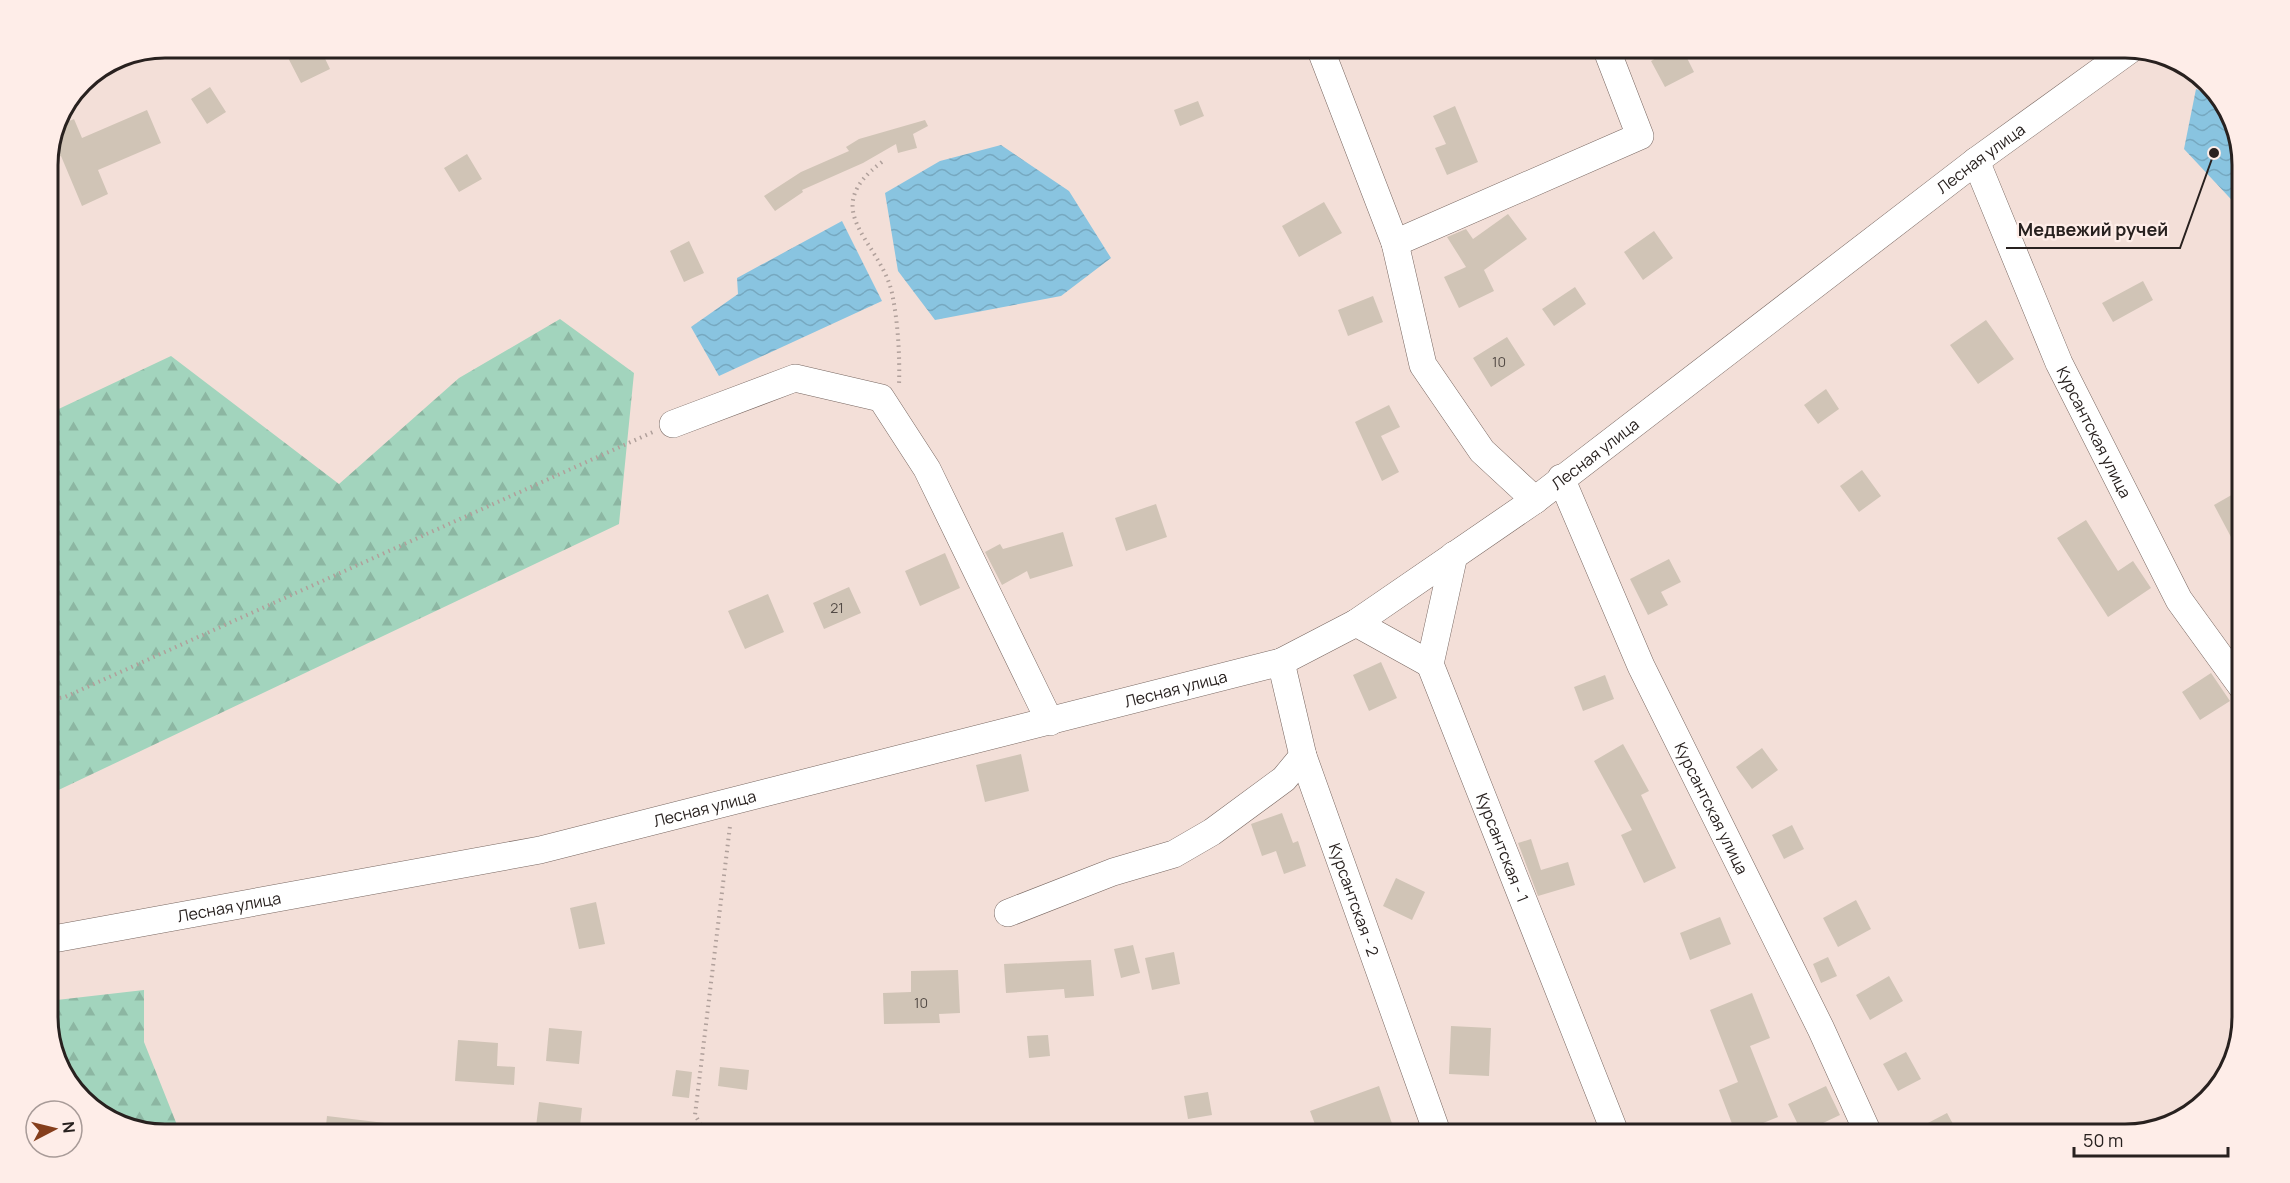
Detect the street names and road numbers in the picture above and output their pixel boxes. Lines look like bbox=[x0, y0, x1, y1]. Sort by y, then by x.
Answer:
street label: Лесная улица bbox=[1932, 118, 2029, 198]
street label: Курсантская улица bbox=[2052, 363, 2137, 502]
street label: Лесная улица bbox=[1547, 413, 1643, 495]
street label: Лесная улица bbox=[1122, 665, 1229, 712]
street label: Курсантская улица bbox=[1669, 738, 1754, 878]
street label: Лесная улица bbox=[651, 785, 758, 832]
street label: Курсантская - 1 bbox=[1471, 790, 1534, 905]
street label: Курсантская - 2 bbox=[1324, 840, 1384, 959]
street label: Лесная улица bbox=[175, 887, 283, 927]

